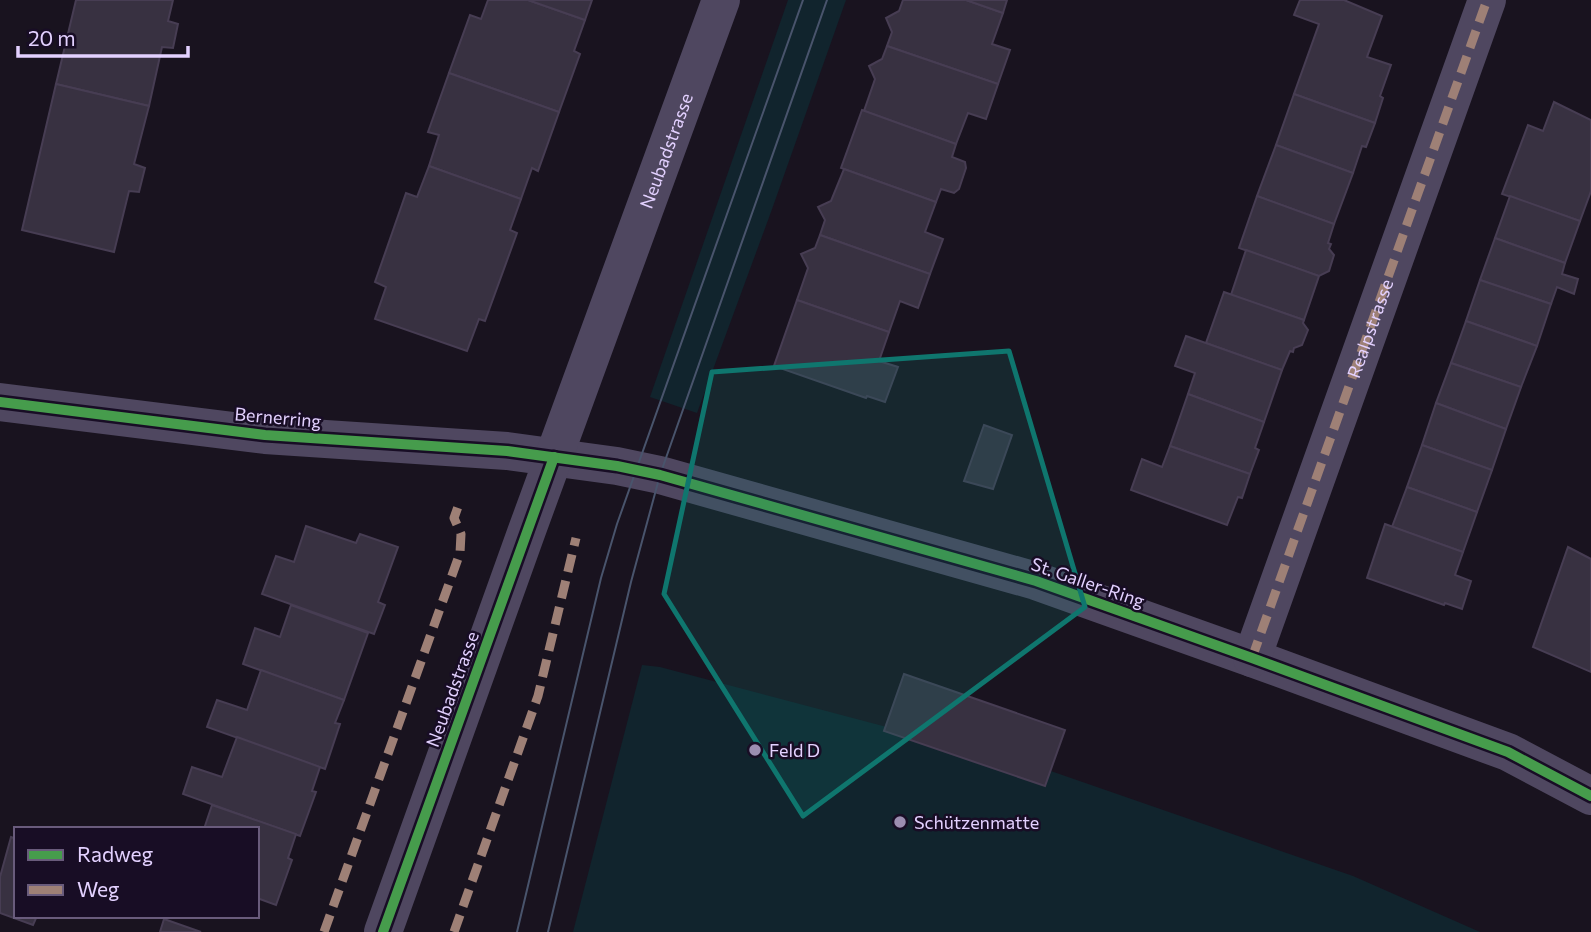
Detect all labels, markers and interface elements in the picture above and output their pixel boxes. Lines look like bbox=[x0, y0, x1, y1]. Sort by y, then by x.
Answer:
scale bar bbox=[18, 14, 187, 58]
text: 20 m bbox=[28, 25, 76, 50]
street label: Neubadstrasse bbox=[635, 90, 697, 211]
street label: Realpstrasse bbox=[1342, 276, 1397, 381]
street label: Bernerring bbox=[234, 402, 323, 432]
street label: St. Galler-Ring bbox=[1029, 552, 1148, 612]
street label: Neubadstrasse bbox=[421, 628, 483, 750]
place label: Feld D bbox=[769, 739, 820, 761]
marker: Feld D bbox=[747, 742, 763, 758]
place label: Schützenmatte bbox=[914, 811, 1039, 833]
marker: Schützenmatte bbox=[892, 814, 908, 830]
legend bbox=[14, 827, 259, 918]
text: Radweg bbox=[77, 841, 153, 866]
text: Weg bbox=[77, 876, 119, 901]

